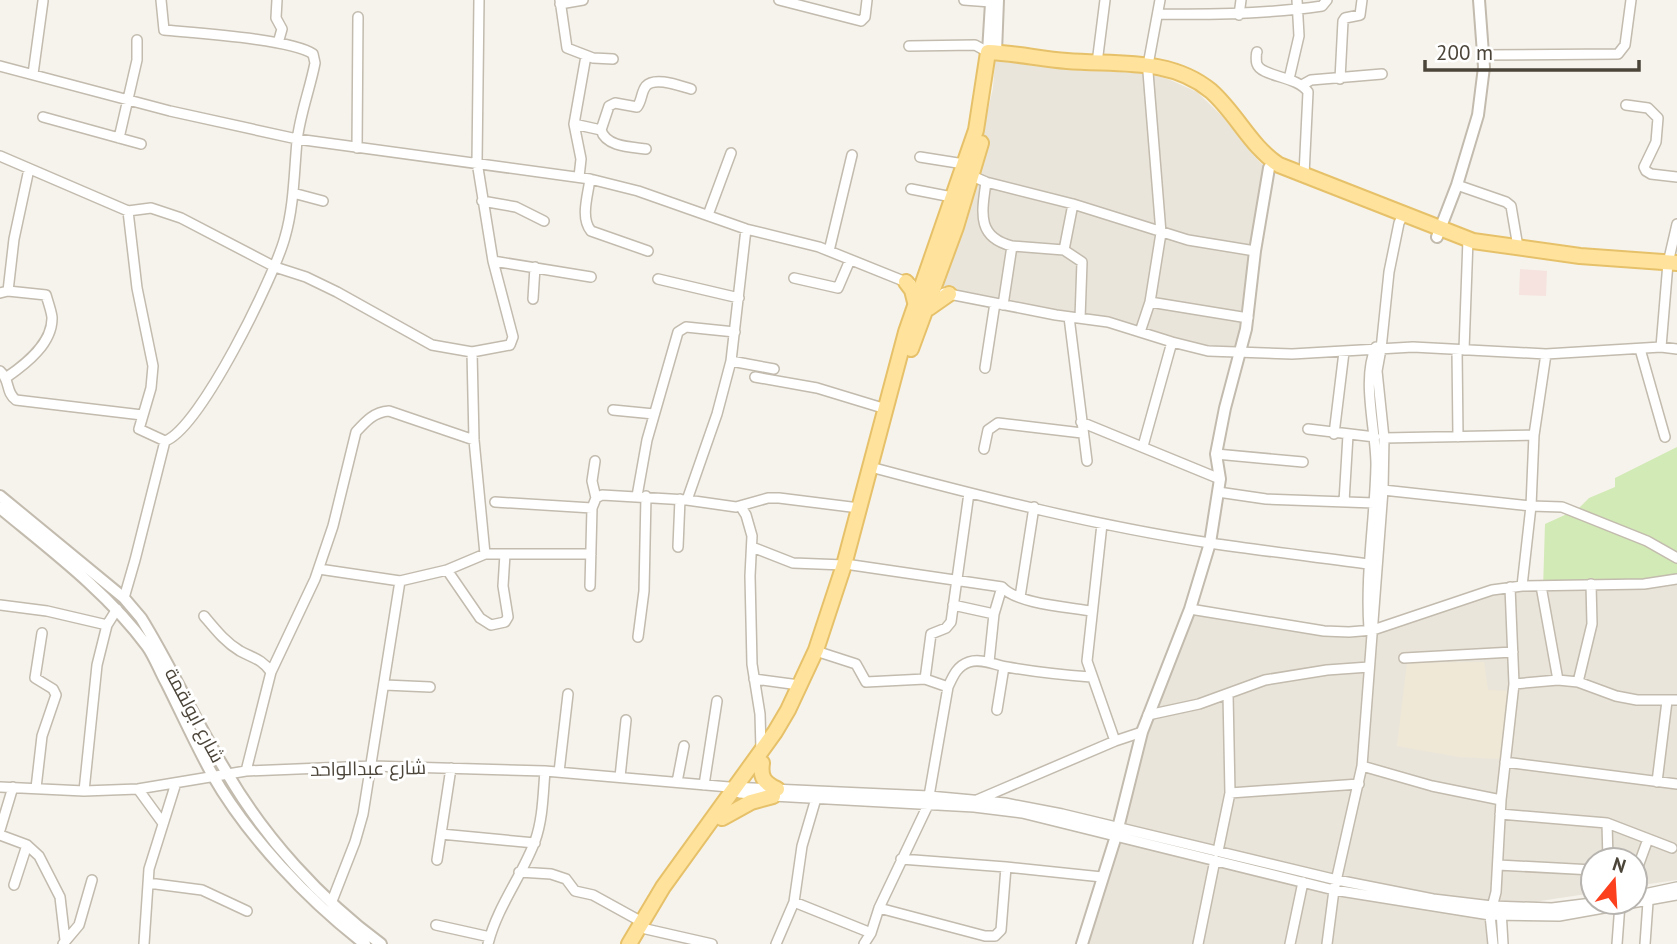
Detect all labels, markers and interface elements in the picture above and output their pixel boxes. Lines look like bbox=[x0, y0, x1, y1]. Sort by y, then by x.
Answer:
scale bar bbox=[1425, 28, 1638, 72]
text: 200 m bbox=[1436, 39, 1493, 66]
street label: شارع ابولقمة bbox=[158, 663, 230, 768]
street label: شارع عبدالواحد bbox=[310, 755, 426, 783]
north arrow bbox=[1579, 846, 1649, 916]
text: N bbox=[1610, 851, 1629, 878]

